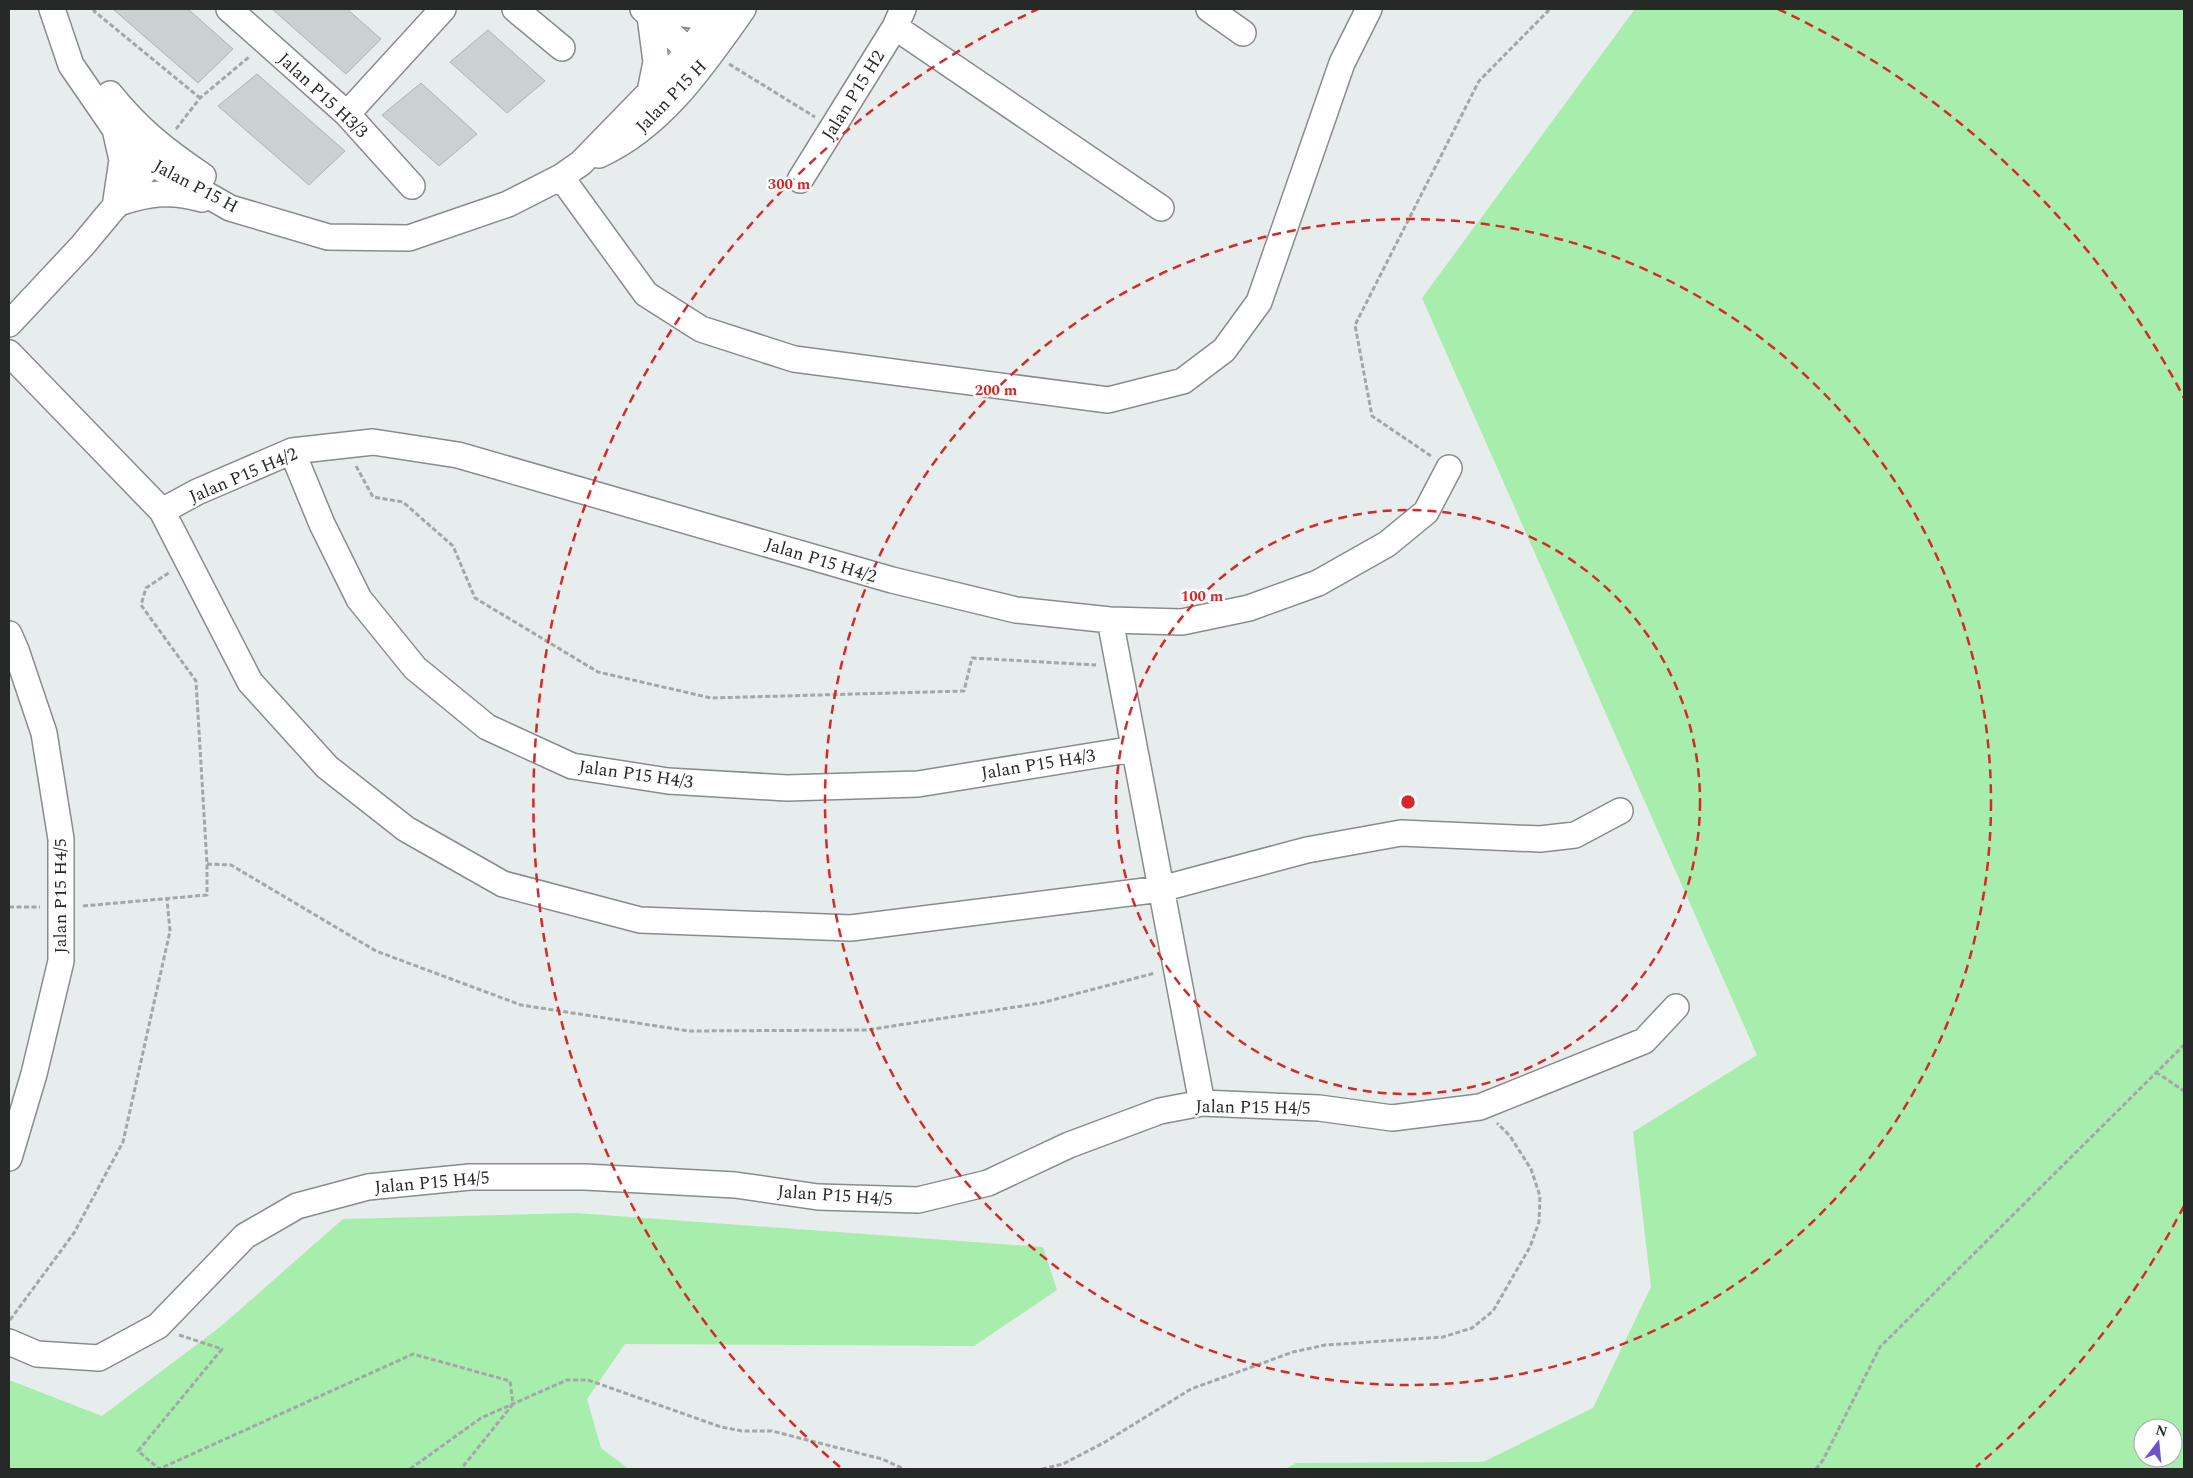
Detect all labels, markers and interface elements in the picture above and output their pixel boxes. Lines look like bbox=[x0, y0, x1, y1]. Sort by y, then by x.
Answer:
street label: Jalan P15 H2 bbox=[815, 45, 892, 146]
street label: Jalan P15 H3/3 bbox=[271, 46, 374, 145]
street label: Jalan P15 H bbox=[629, 54, 713, 139]
street label: Jalan P15 H bbox=[148, 153, 243, 220]
text: 300 m bbox=[768, 173, 811, 196]
text: 200 m bbox=[975, 379, 1018, 402]
street label: Jalan P15 H4/2 bbox=[185, 441, 302, 510]
street label: Jalan P15 H4/2 bbox=[762, 531, 880, 590]
text: 100 m bbox=[1181, 585, 1224, 608]
street label: Jalan P15 H4/3 bbox=[979, 742, 1097, 787]
street label: Jalan P15 H4/3 bbox=[577, 753, 695, 796]
centre of rings bbox=[1399, 793, 1417, 811]
street label: Jalan P15 H4/5 bbox=[47, 838, 74, 954]
street label: Jalan P15 H4/5 bbox=[1195, 1093, 1311, 1122]
street label: Jalan P15 H4/5 bbox=[373, 1164, 491, 1201]
street label: Jalan P15 H4/5 bbox=[776, 1178, 893, 1213]
north arrow bbox=[2133, 1418, 2183, 1468]
text: N bbox=[2153, 1419, 2170, 1443]

